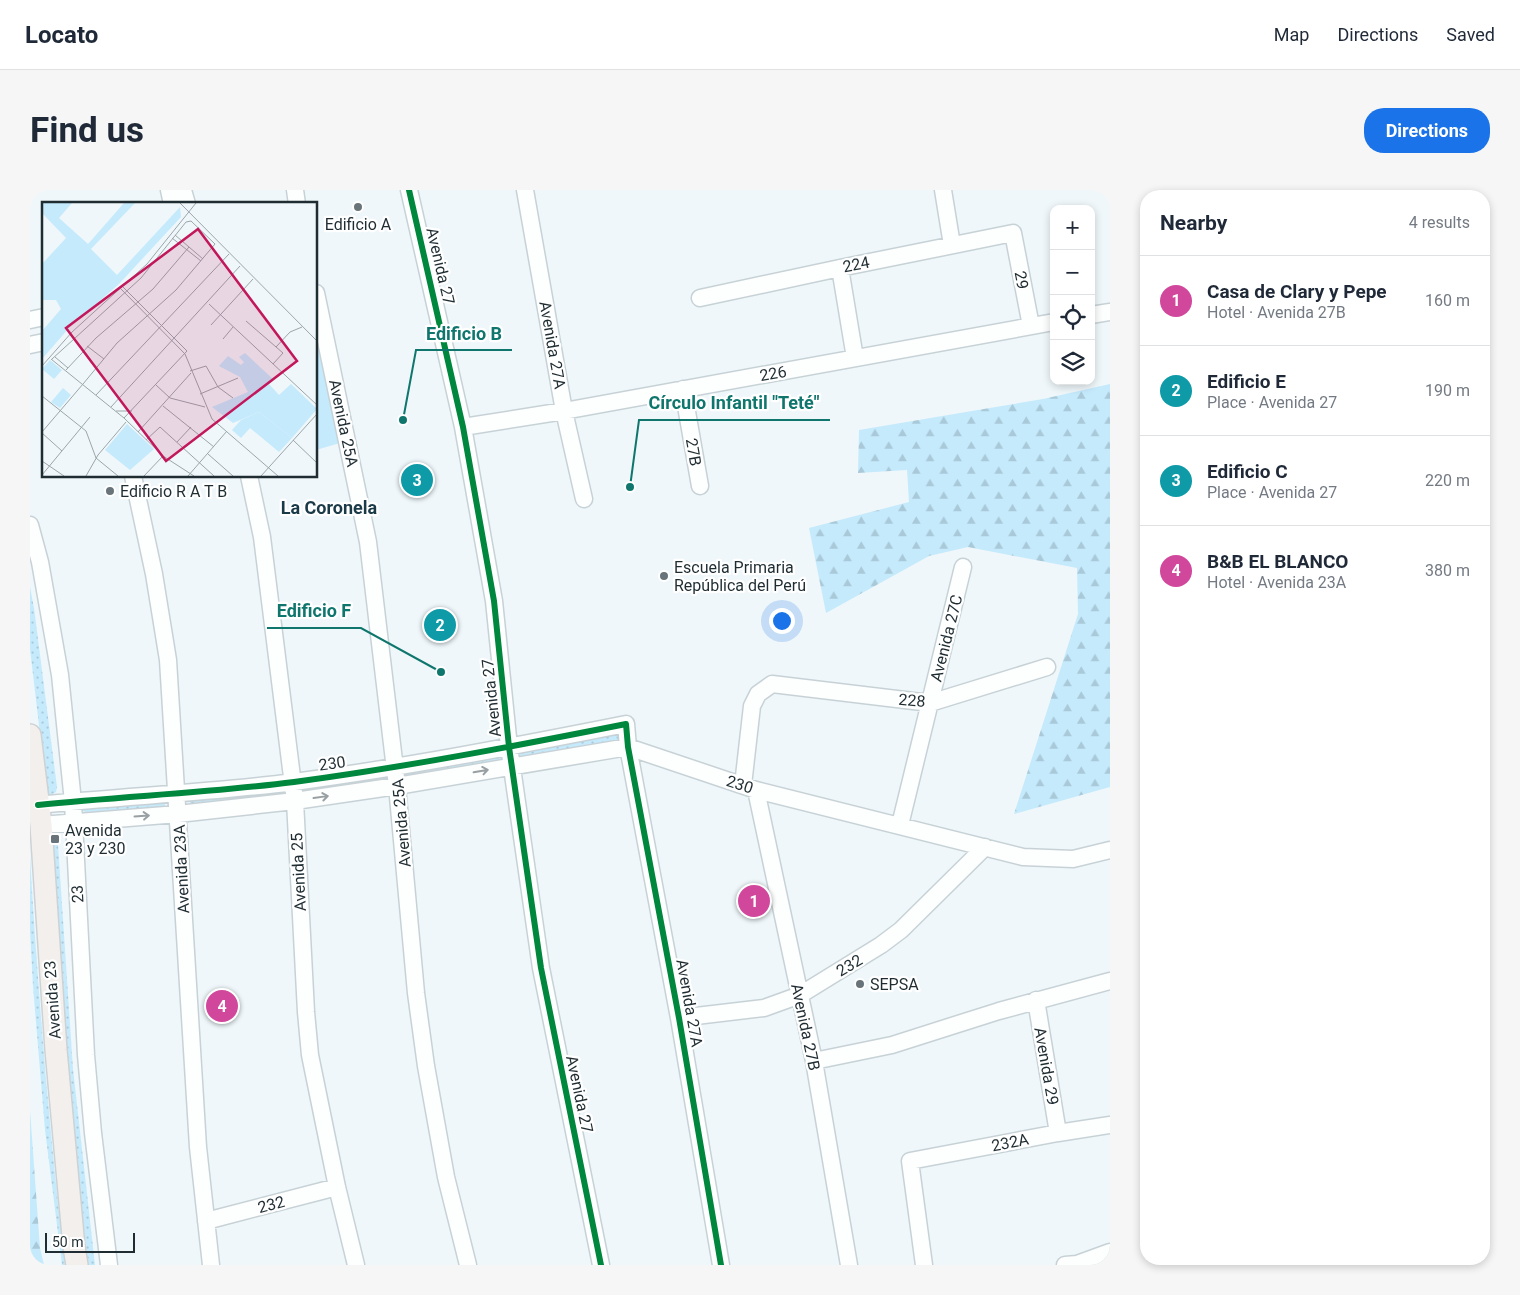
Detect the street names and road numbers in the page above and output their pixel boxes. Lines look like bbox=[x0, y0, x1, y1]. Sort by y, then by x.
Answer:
street label: Avenida 27 bbox=[422, 226, 459, 307]
street label: 224 bbox=[841, 253, 871, 276]
street label: 29 bbox=[1010, 269, 1033, 291]
street label: Avenida 27A bbox=[535, 300, 570, 391]
street label: 226 bbox=[758, 362, 788, 385]
street label: Avenida 25A bbox=[325, 378, 362, 469]
street label: 27B bbox=[682, 437, 705, 468]
street label: Avenida 27C bbox=[927, 593, 966, 684]
street label: Avenida 27 bbox=[478, 658, 505, 738]
street label: 228 bbox=[898, 690, 926, 711]
street label: 230 bbox=[317, 752, 347, 775]
street label: 230 bbox=[724, 771, 756, 798]
street label: Avenida 25A bbox=[388, 777, 415, 868]
street label: Avenida 23A bbox=[170, 823, 193, 914]
street label: Avenida 25 bbox=[287, 832, 310, 912]
street label: 23 bbox=[68, 884, 87, 903]
street label: 232 bbox=[833, 950, 866, 981]
street label: Avenida 27A bbox=[672, 958, 707, 1049]
street label: Avenida 23 bbox=[40, 960, 65, 1040]
street label: Avenida 27B bbox=[787, 982, 824, 1072]
street label: Avenida 29 bbox=[1030, 1026, 1063, 1106]
street label: Avenida 27 bbox=[562, 1054, 597, 1135]
street label: 232A bbox=[990, 1129, 1031, 1155]
street label: 232 bbox=[256, 1192, 287, 1217]

